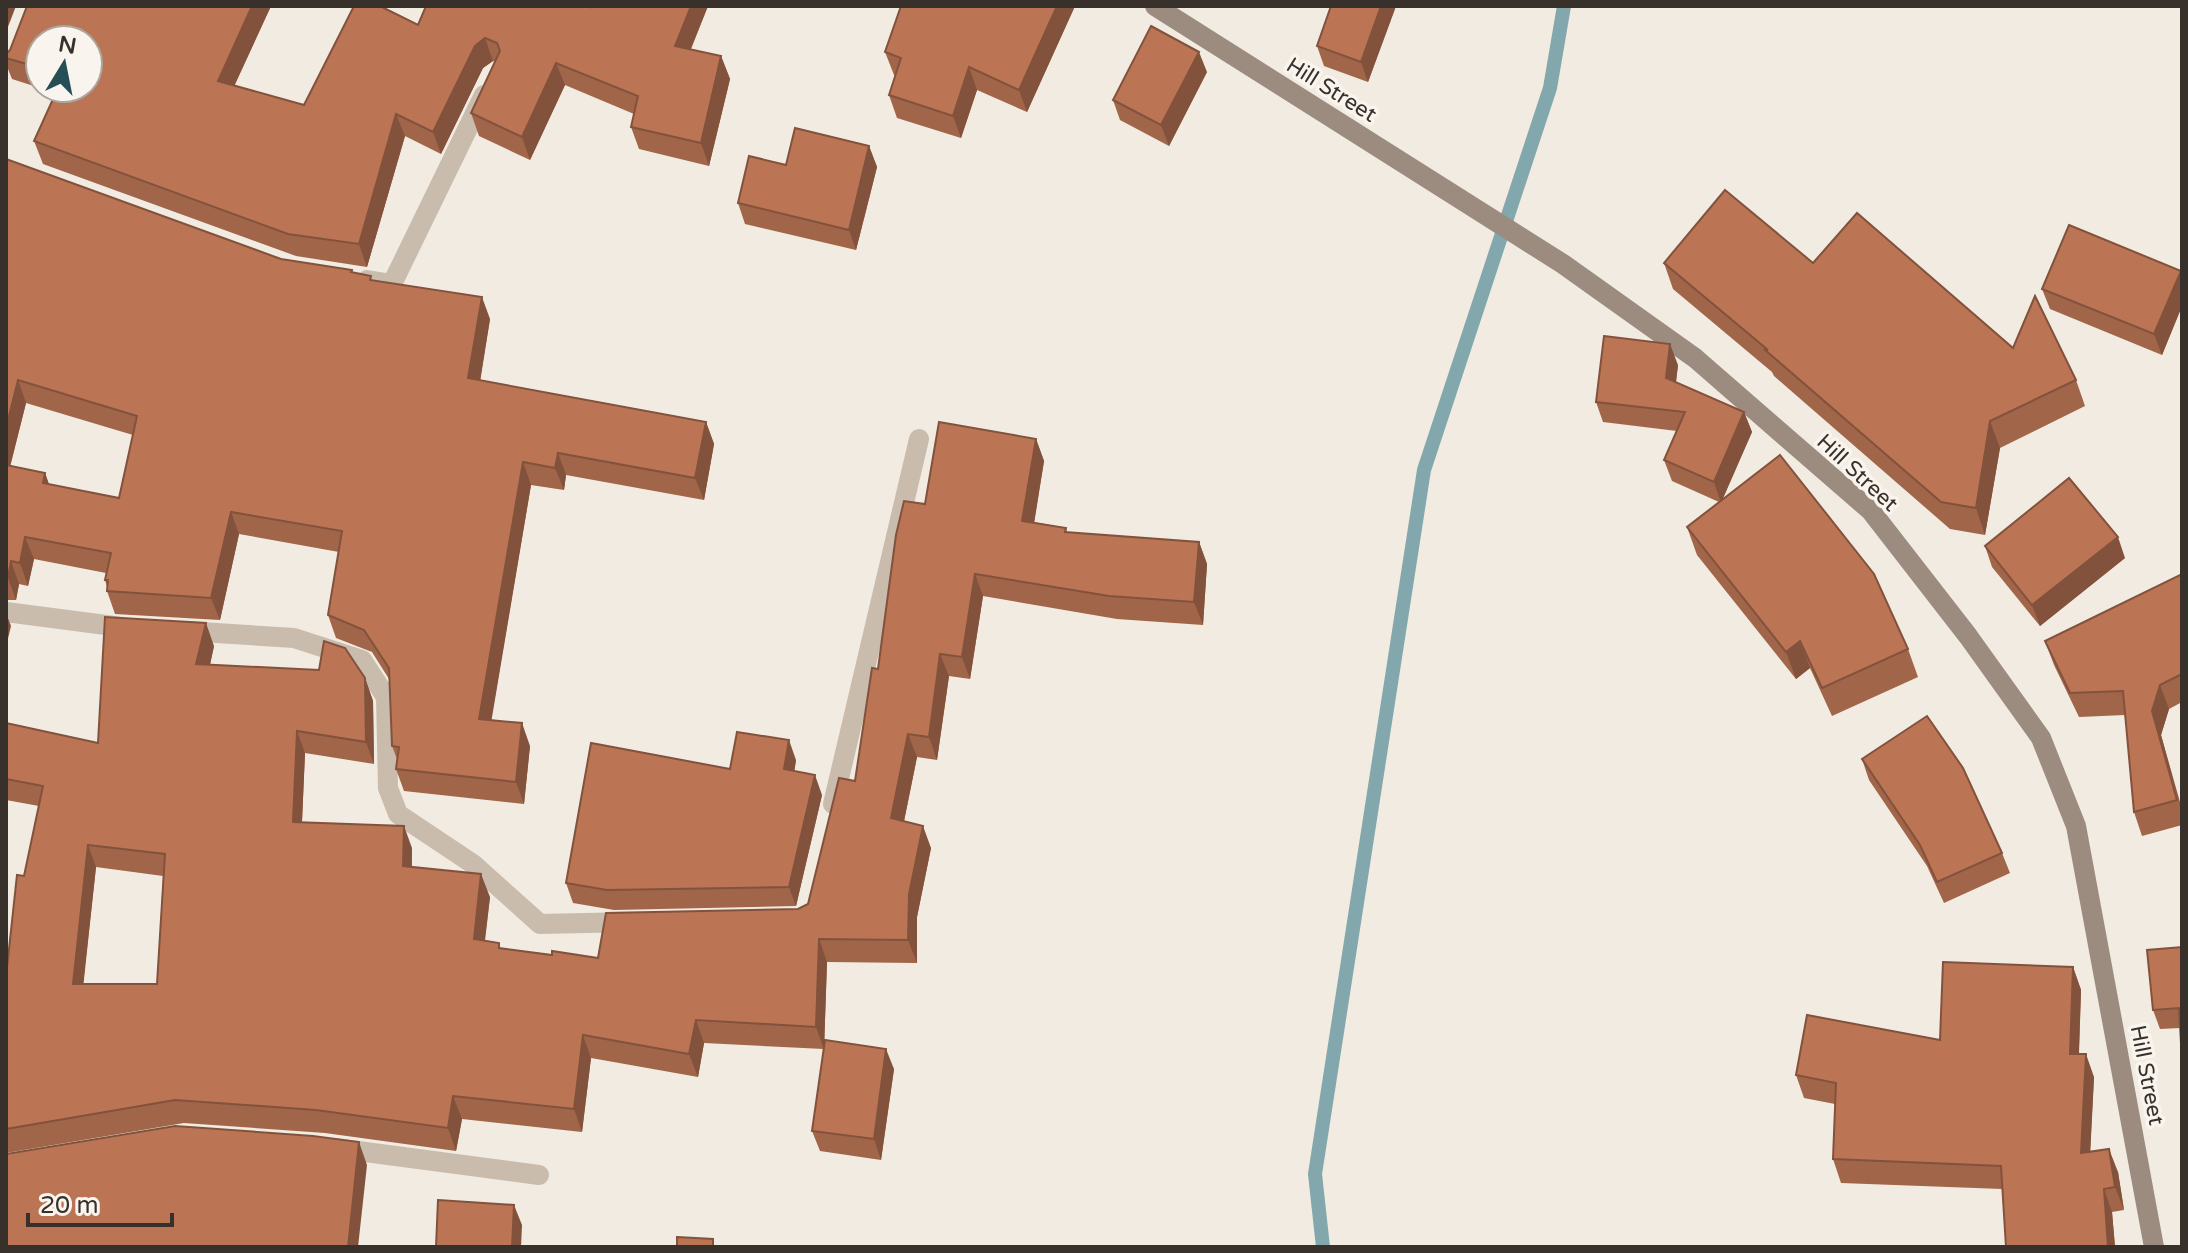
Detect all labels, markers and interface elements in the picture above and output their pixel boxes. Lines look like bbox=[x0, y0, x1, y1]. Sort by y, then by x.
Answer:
north arrow bbox=[24, 24, 104, 104]
text: N bbox=[56, 31, 78, 60]
street label: Hill Street bbox=[1282, 52, 1381, 128]
street label: Hill Street bbox=[1811, 429, 1903, 517]
street label: Hill Street bbox=[2125, 1023, 2169, 1127]
scale bar bbox=[28, 1177, 172, 1227]
text: 20 m bbox=[40, 1191, 98, 1220]

